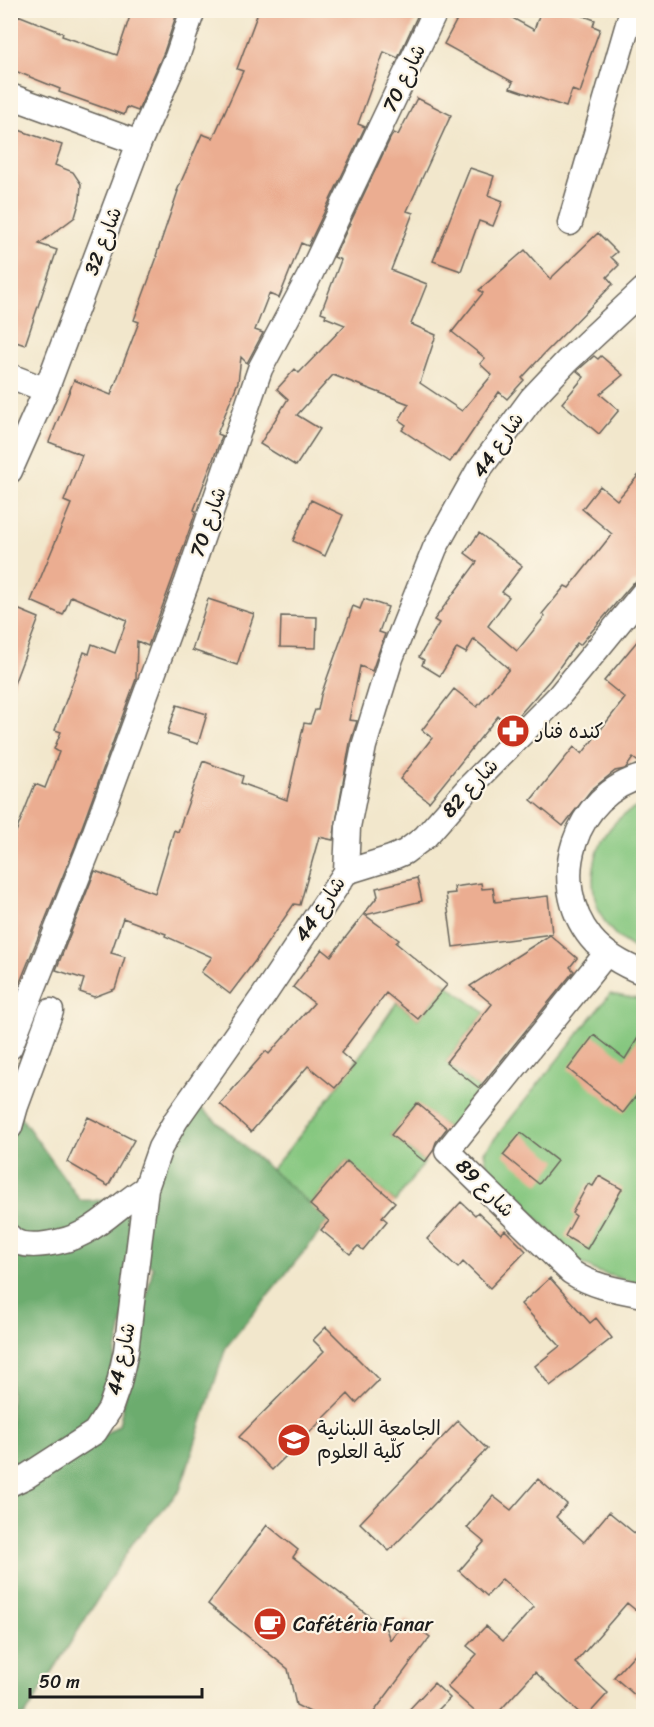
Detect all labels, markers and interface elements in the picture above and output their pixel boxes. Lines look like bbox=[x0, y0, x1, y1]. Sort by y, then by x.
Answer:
street label: شارع 70 bbox=[372, 38, 436, 118]
street label: شارع 32 bbox=[74, 202, 132, 280]
street label: شارع 44 bbox=[463, 405, 533, 485]
street label: شارع 70 bbox=[180, 482, 236, 562]
pharmacy icon: كنده فنار bbox=[495, 713, 531, 749]
place label: كنده فنار bbox=[534, 714, 603, 749]
street label: شارع 82 bbox=[433, 750, 507, 826]
street label: شارع 44 bbox=[285, 869, 355, 949]
street label: شارع 89 bbox=[447, 1150, 523, 1226]
street label: شارع 44 bbox=[96, 1319, 146, 1399]
place label: الجامعة اللبنانية كلّية العلوم bbox=[317, 1411, 441, 1469]
school or university icon: الجامعة اللبنانية كلّية العلوم bbox=[276, 1422, 312, 1458]
cafe icon: Cafétéria Fanar bbox=[252, 1606, 288, 1642]
place label: Cafétéria Fanar bbox=[293, 1607, 434, 1642]
scale bar bbox=[30, 1661, 202, 1699]
text: 50 m bbox=[39, 1666, 80, 1698]

